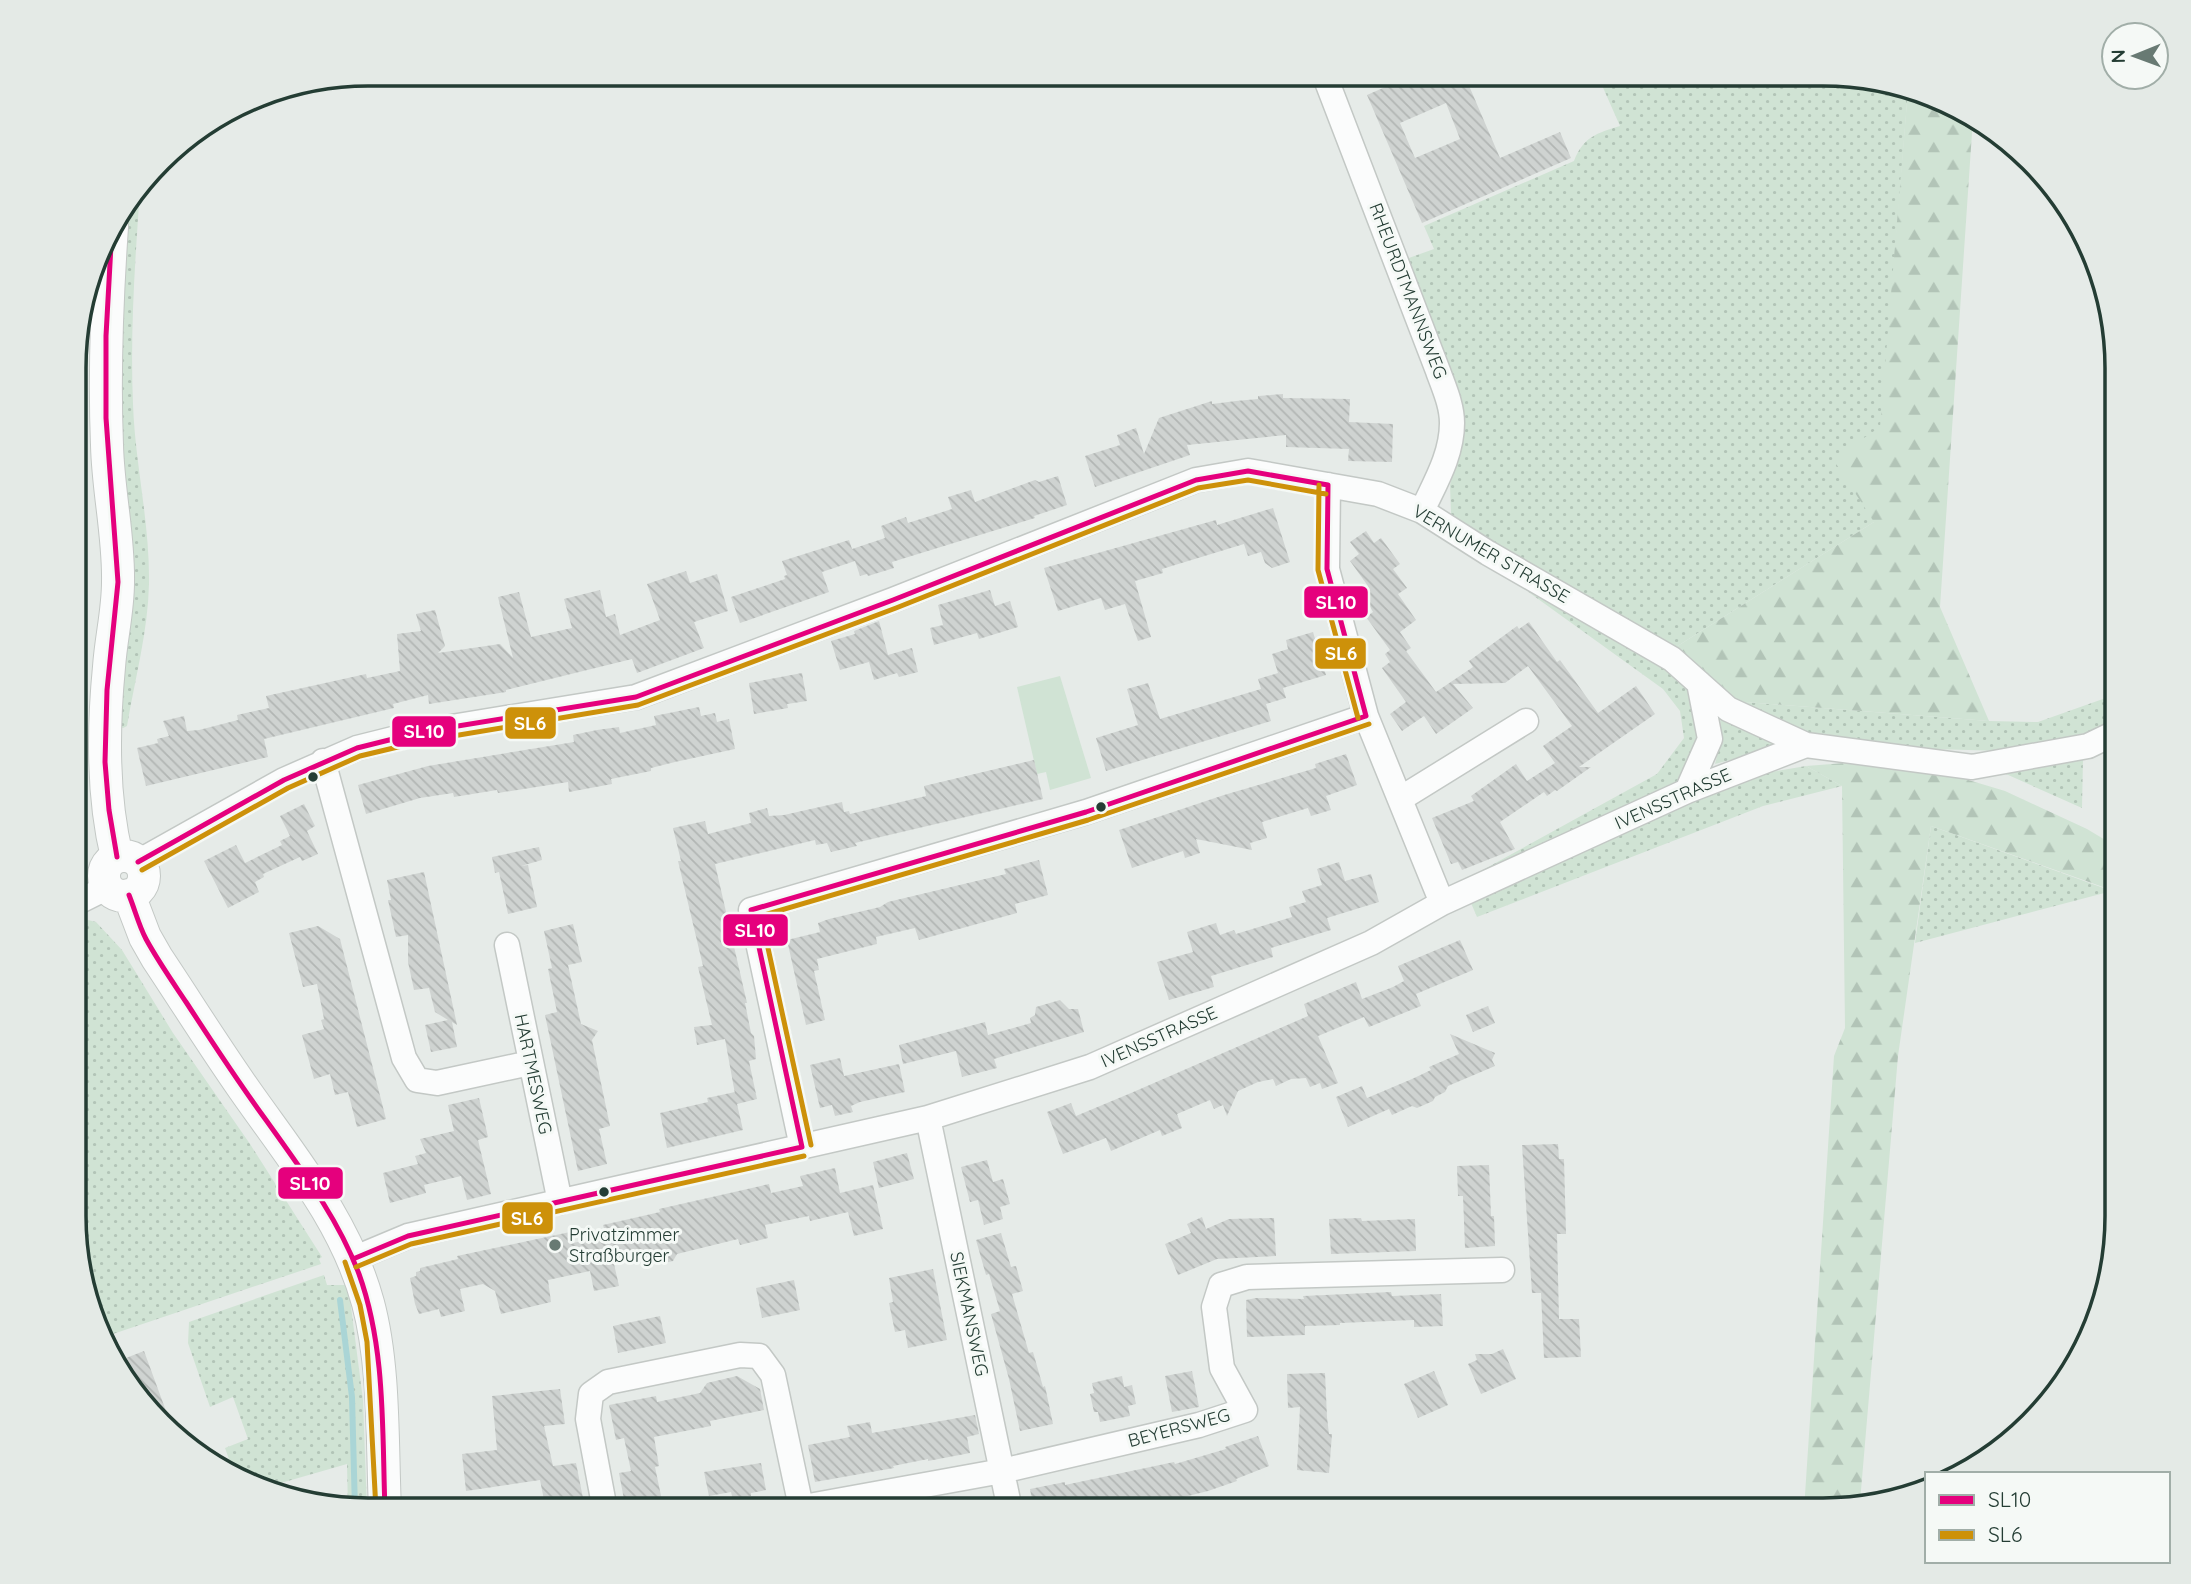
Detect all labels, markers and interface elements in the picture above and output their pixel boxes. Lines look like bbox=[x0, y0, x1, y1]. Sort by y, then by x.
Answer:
north arrow bbox=[2100, 21, 2170, 91]
text: N bbox=[2106, 49, 2130, 63]
street label: RHEURDTMANNSWEG bbox=[1364, 200, 1453, 382]
street label: VERNUMER STRASSE bbox=[1409, 499, 1574, 608]
line badge: SL10 bbox=[1303, 585, 1369, 619]
text: SL10 bbox=[1315, 590, 1357, 614]
line badge: SL6 bbox=[1314, 637, 1367, 670]
text: SL6 bbox=[1325, 641, 1357, 665]
line badge: SL6 bbox=[504, 706, 557, 740]
text: SL6 bbox=[514, 711, 546, 735]
line badge: SL10 bbox=[391, 715, 457, 748]
text: SL10 bbox=[403, 719, 445, 743]
street label: IVENSSTRASSE bbox=[1611, 763, 1735, 834]
unlabelled marker bbox=[306, 770, 320, 784]
unlabelled marker bbox=[1094, 800, 1108, 814]
line badge: SL10 bbox=[722, 913, 789, 947]
text: SL10 bbox=[734, 918, 776, 942]
street label: IVENSSTRASSE bbox=[1097, 1001, 1221, 1072]
street label: HARTMESWEG bbox=[509, 1012, 557, 1136]
line badge: SL10 bbox=[277, 1166, 344, 1200]
text: SL10 bbox=[289, 1171, 331, 1195]
unlabelled marker bbox=[597, 1185, 611, 1199]
line badge: SL6 bbox=[501, 1201, 554, 1235]
text: SL6 bbox=[511, 1206, 543, 1230]
place label: Privatzimmer Straßburger bbox=[569, 1223, 679, 1267]
marker: Privatzimmer Straßburger bbox=[547, 1237, 563, 1253]
street label: SIEKMANSWEG bbox=[945, 1249, 994, 1378]
street label: BEYERSWEG bbox=[1125, 1403, 1232, 1452]
legend bbox=[1925, 1472, 2170, 1563]
text: SL10 bbox=[1988, 1486, 2031, 1512]
text: SL6 bbox=[1988, 1521, 2022, 1547]

